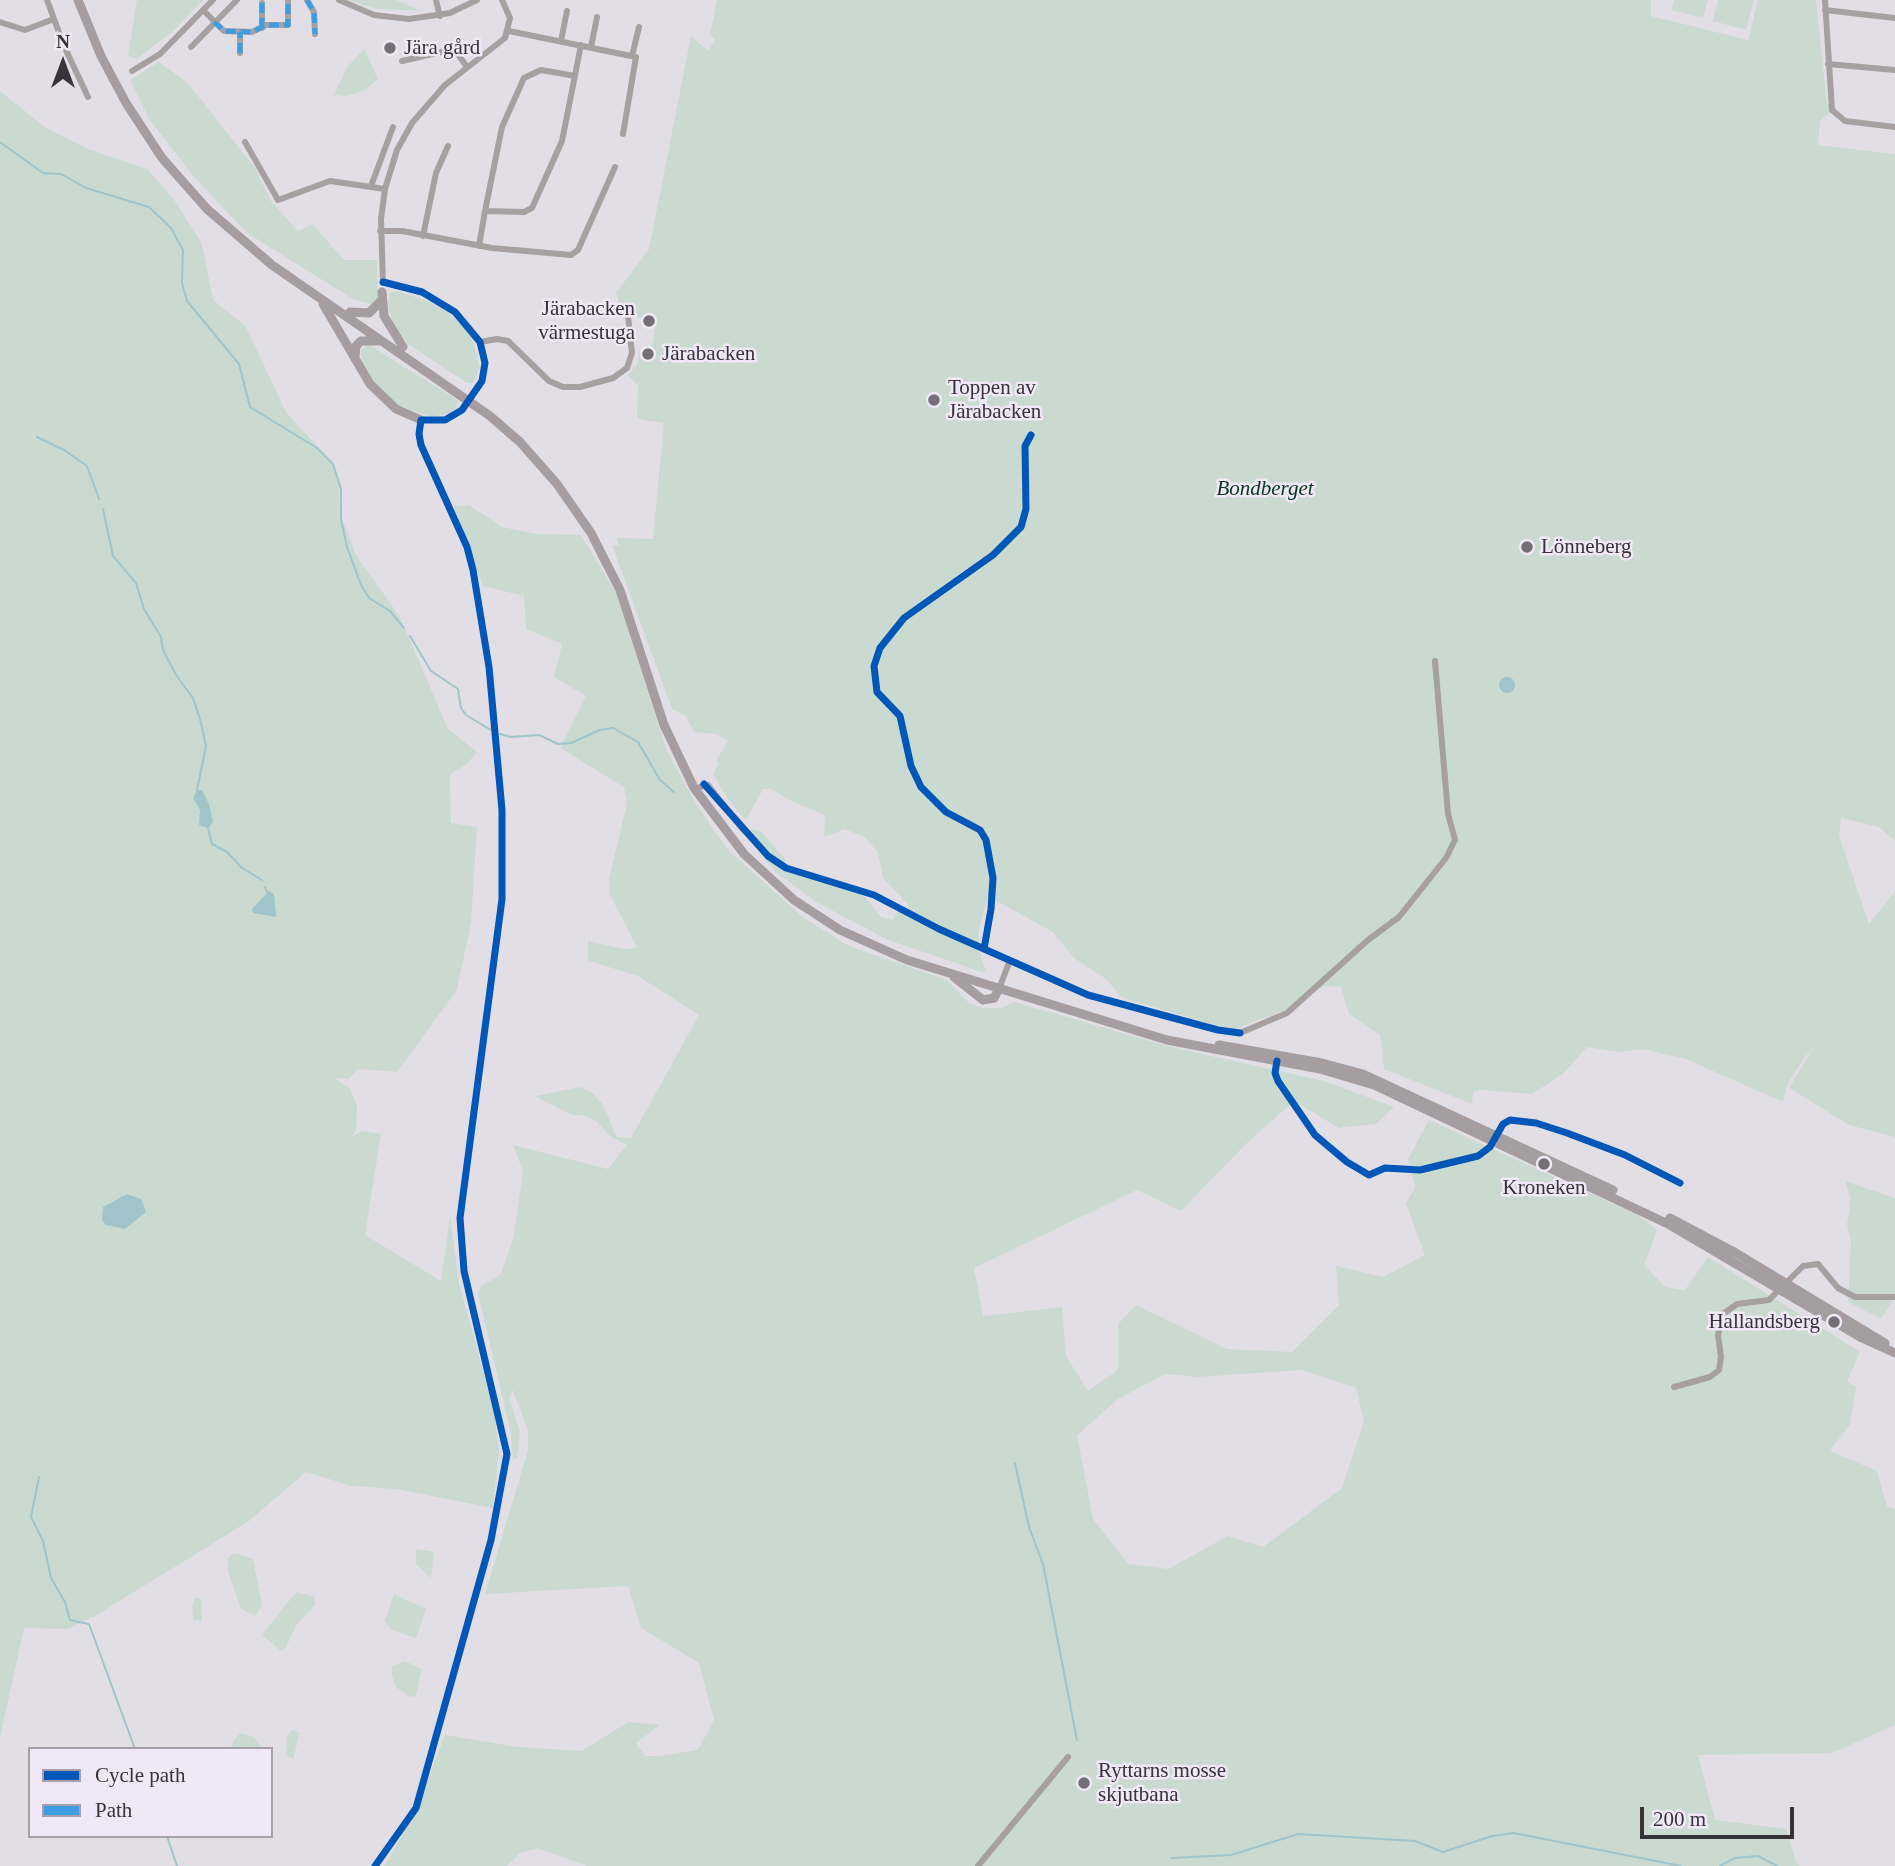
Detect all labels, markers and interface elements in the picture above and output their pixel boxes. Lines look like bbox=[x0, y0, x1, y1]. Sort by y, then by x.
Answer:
north arrow bbox=[28, 28, 98, 98]
text: N bbox=[56, 31, 70, 52]
place label: Jära gård bbox=[404, 35, 480, 61]
marker: Jära gård bbox=[382, 40, 398, 56]
place label: Järabacken värmestuga bbox=[538, 296, 635, 346]
marker: Järabacken värmestuga bbox=[641, 313, 657, 329]
place label: Järabacken bbox=[662, 341, 755, 367]
marker: Järabacken bbox=[640, 346, 656, 362]
place label: Toppen av Järabacken bbox=[948, 375, 1041, 425]
marker: Toppen av Järabacken bbox=[926, 392, 942, 408]
park label: Bondberget bbox=[1216, 476, 1314, 502]
place label: Lönneberg bbox=[1541, 534, 1632, 560]
marker: Lönneberg bbox=[1519, 539, 1535, 555]
marker: Kroneken bbox=[1536, 1156, 1552, 1172]
place label: Kroneken bbox=[1503, 1175, 1585, 1201]
place label: Hallandsberg bbox=[1708, 1309, 1820, 1335]
marker: Hallandsberg bbox=[1826, 1314, 1842, 1330]
legend bbox=[28, 1747, 273, 1838]
place label: Ryttarns mosse skjutbana bbox=[1098, 1758, 1226, 1808]
text: Cycle path bbox=[95, 1763, 185, 1787]
marker: Ryttarns mosse skjutbana bbox=[1076, 1775, 1092, 1791]
scale bar bbox=[1643, 1792, 1797, 1836]
text: Path bbox=[95, 1798, 132, 1822]
text: 200 m bbox=[1653, 1807, 1706, 1831]

